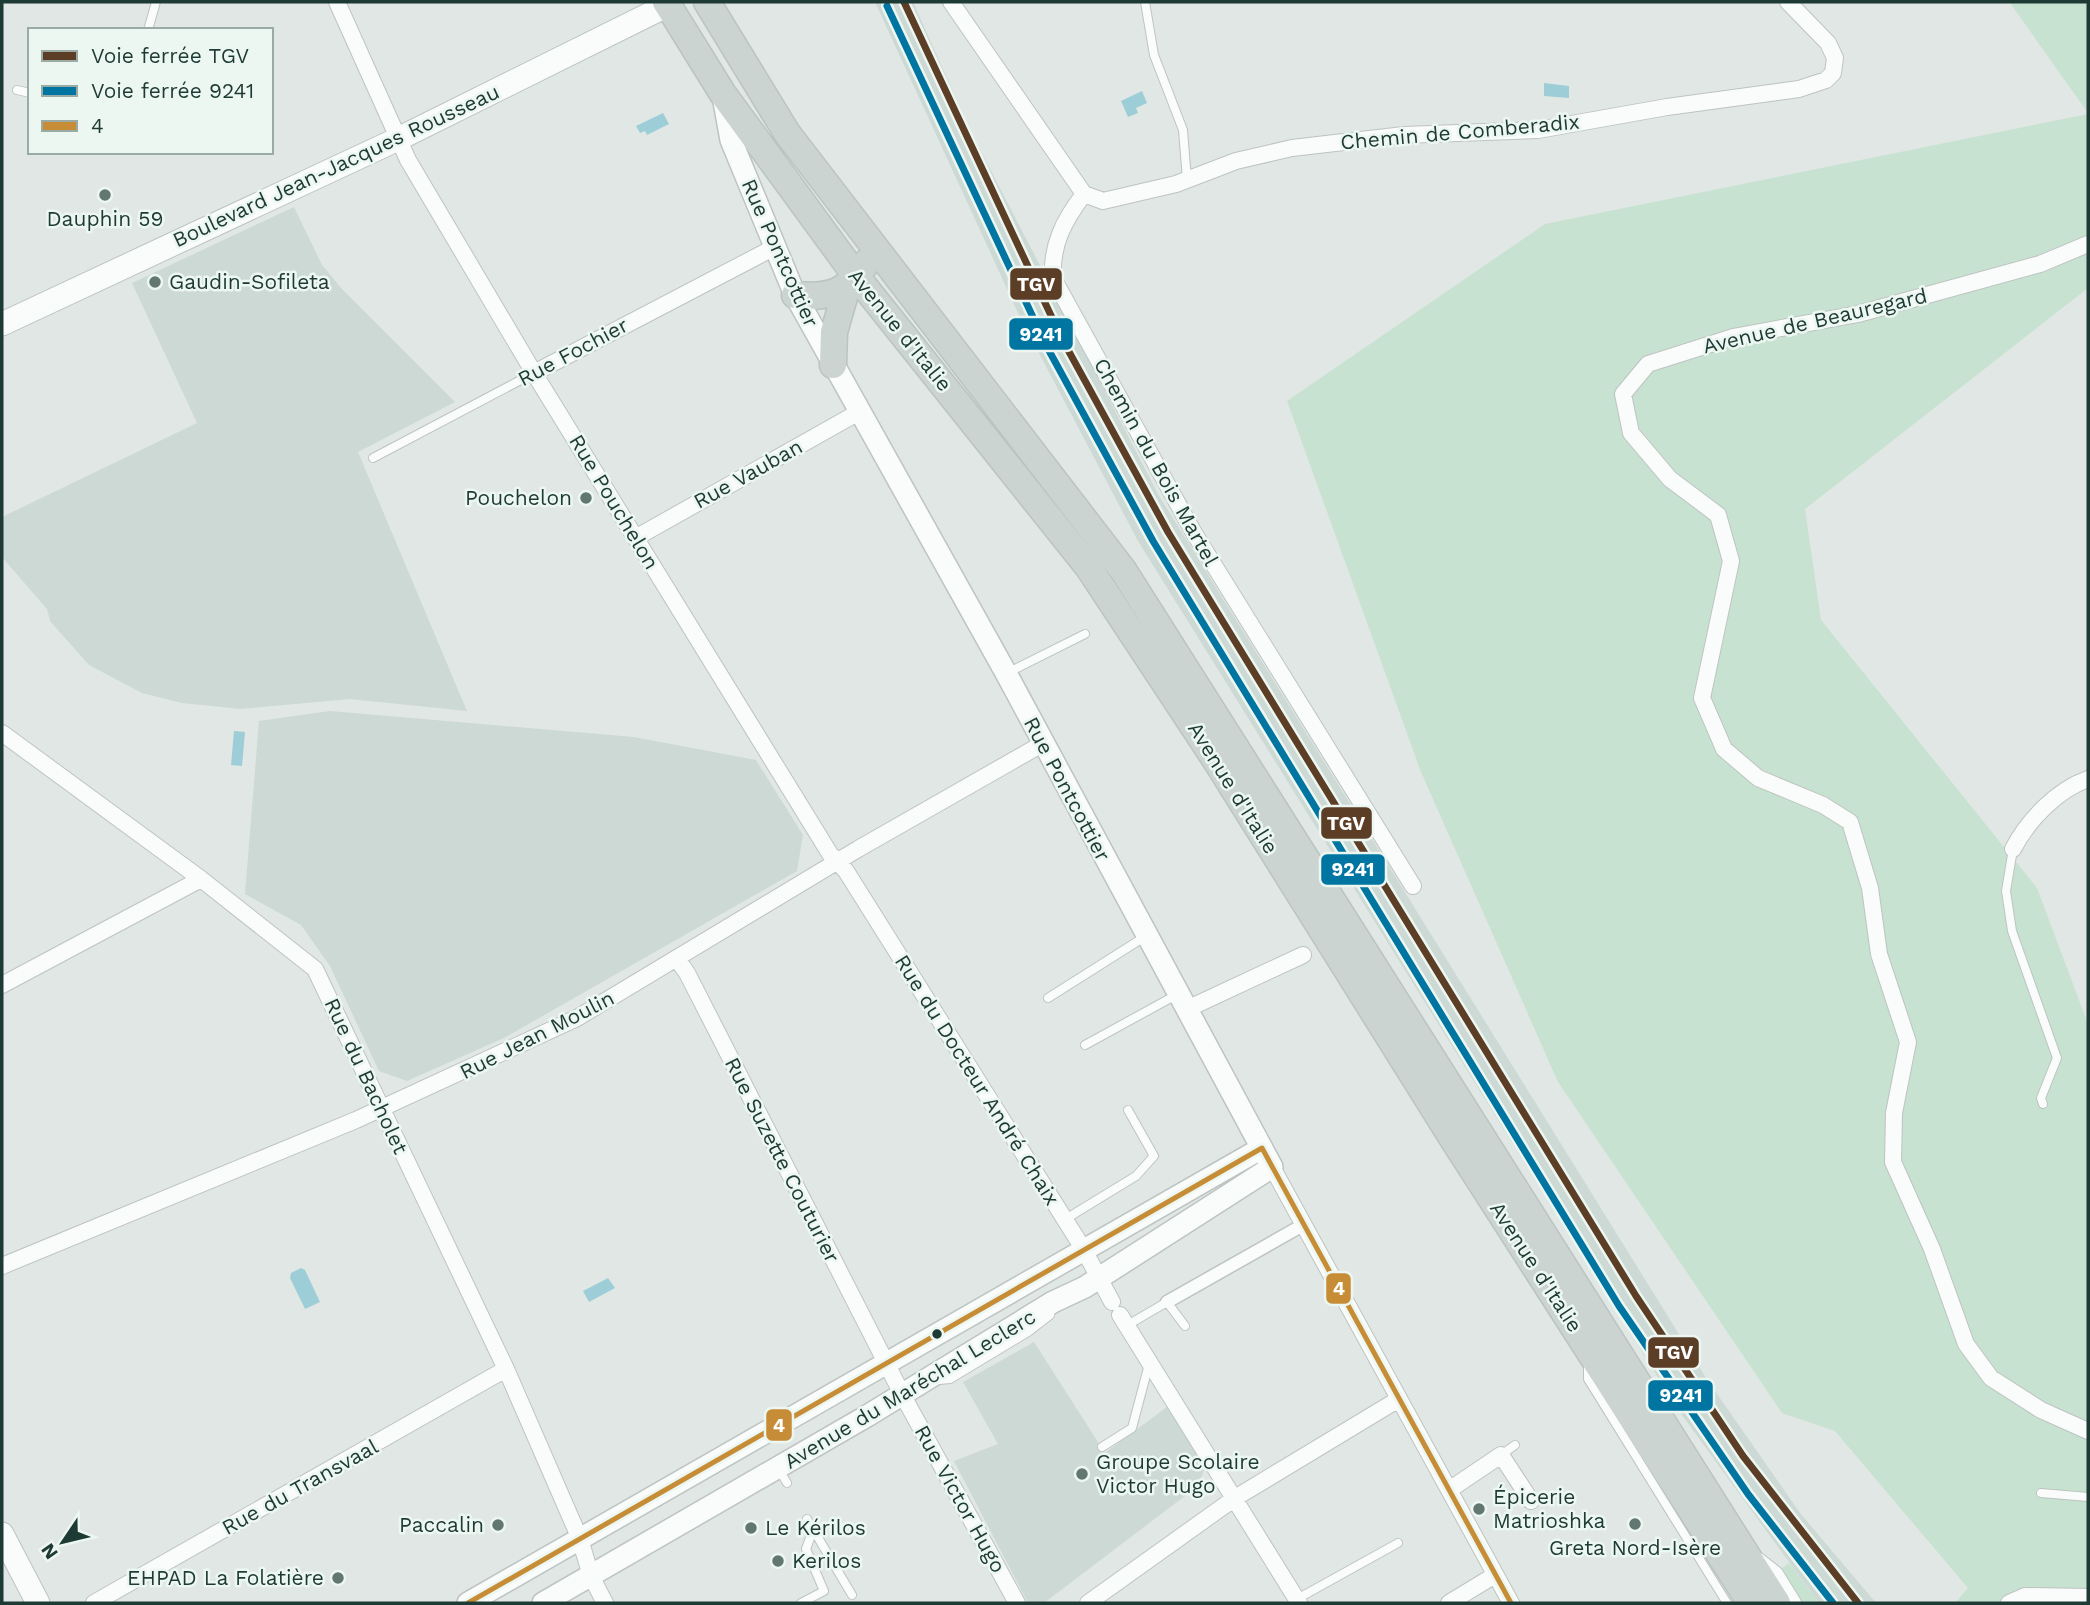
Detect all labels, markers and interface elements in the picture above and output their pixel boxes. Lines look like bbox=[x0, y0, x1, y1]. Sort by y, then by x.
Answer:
legend bbox=[28, 28, 273, 154]
text: Voie ferrée TGV bbox=[91, 43, 250, 68]
text: Voie ferrée 9241 bbox=[91, 78, 254, 103]
street label: Boulevard Jean-Jacques Rousseau bbox=[169, 79, 503, 252]
street label: Chemin de Comberadix bbox=[1339, 109, 1581, 154]
text: 4 bbox=[91, 113, 104, 138]
street label: Rue Pontcottier bbox=[737, 175, 824, 331]
marker: Dauphin 59 bbox=[97, 187, 113, 203]
place label: Dauphin 59 bbox=[46, 206, 164, 231]
street label: Avenue d'Italie bbox=[843, 263, 957, 396]
line badge: TGV bbox=[1009, 267, 1063, 301]
place label: Gaudin-Sofileta bbox=[169, 269, 330, 294]
text: TGV bbox=[1017, 273, 1055, 296]
marker: Gaudin-Sofileta bbox=[147, 274, 163, 290]
street label: Avenue de Beauregard bbox=[1700, 283, 1929, 358]
street label: Rue Fochier bbox=[513, 312, 633, 391]
line badge: 9241 bbox=[1008, 317, 1074, 351]
text: 9241 bbox=[1020, 323, 1062, 346]
street label: Chemin du Bois Martel bbox=[1089, 354, 1224, 571]
street label: Rue Pouchelon bbox=[564, 430, 665, 574]
street label: Rue Vauban bbox=[689, 433, 807, 514]
place label: Pouchelon bbox=[465, 485, 572, 510]
marker: Pouchelon bbox=[578, 490, 594, 506]
street label: Rue Pontcottier bbox=[1019, 712, 1116, 865]
street label: Avenue d'Italie bbox=[1183, 717, 1284, 858]
line badge: TGV bbox=[1320, 806, 1373, 840]
text: TGV bbox=[1327, 812, 1365, 835]
line badge: 9241 bbox=[1320, 853, 1386, 886]
text: 9241 bbox=[1332, 858, 1374, 881]
street label: Rue du Docteur André Chaix bbox=[890, 950, 1065, 1210]
street label: Rue Jean Moulin bbox=[456, 985, 618, 1084]
street label: Rue du Bacholet bbox=[319, 994, 414, 1158]
street label: Rue Suzette Couturier bbox=[720, 1053, 845, 1267]
street label: Avenue d'Italie bbox=[1485, 1197, 1588, 1337]
line badge: 4 bbox=[1325, 1272, 1352, 1305]
text: 4 bbox=[1333, 1277, 1345, 1300]
street label: Avenue du Maréchal Leclerc bbox=[779, 1303, 1040, 1474]
unlabelled marker bbox=[930, 1327, 944, 1341]
line badge: TGV bbox=[1647, 1336, 1700, 1369]
text: TGV bbox=[1655, 1341, 1693, 1364]
line badge: 9241 bbox=[1647, 1379, 1714, 1412]
text: 9241 bbox=[1660, 1384, 1702, 1407]
line badge: 4 bbox=[765, 1408, 793, 1442]
text: 4 bbox=[773, 1414, 785, 1437]
street label: Rue Victor Hugo bbox=[910, 1421, 1011, 1577]
street label: Rue du Transvaal bbox=[217, 1433, 383, 1540]
place label: Groupe Scolaire Victor Hugo bbox=[1096, 1449, 1260, 1498]
marker: Groupe Scolaire Victor Hugo bbox=[1074, 1466, 1090, 1482]
place label: Épicerie Matrioshka bbox=[1493, 1484, 1606, 1533]
marker: Épicerie Matrioshka bbox=[1471, 1501, 1487, 1517]
north arrow bbox=[28, 1507, 98, 1577]
place label: Paccalin bbox=[399, 1512, 484, 1537]
place label: Le Kérilos bbox=[765, 1515, 866, 1540]
marker: Greta Nord-Isère bbox=[1627, 1516, 1643, 1532]
marker: Paccalin bbox=[490, 1517, 506, 1533]
marker: Le Kérilos bbox=[743, 1520, 759, 1536]
place label: Greta Nord-Isère bbox=[1549, 1535, 1721, 1560]
text: N bbox=[36, 1539, 63, 1564]
place label: Kerilos bbox=[792, 1548, 861, 1573]
marker: Kerilos bbox=[770, 1553, 786, 1569]
place label: EHPAD La Folatière bbox=[127, 1565, 324, 1590]
marker: EHPAD La Folatière bbox=[330, 1570, 346, 1586]

